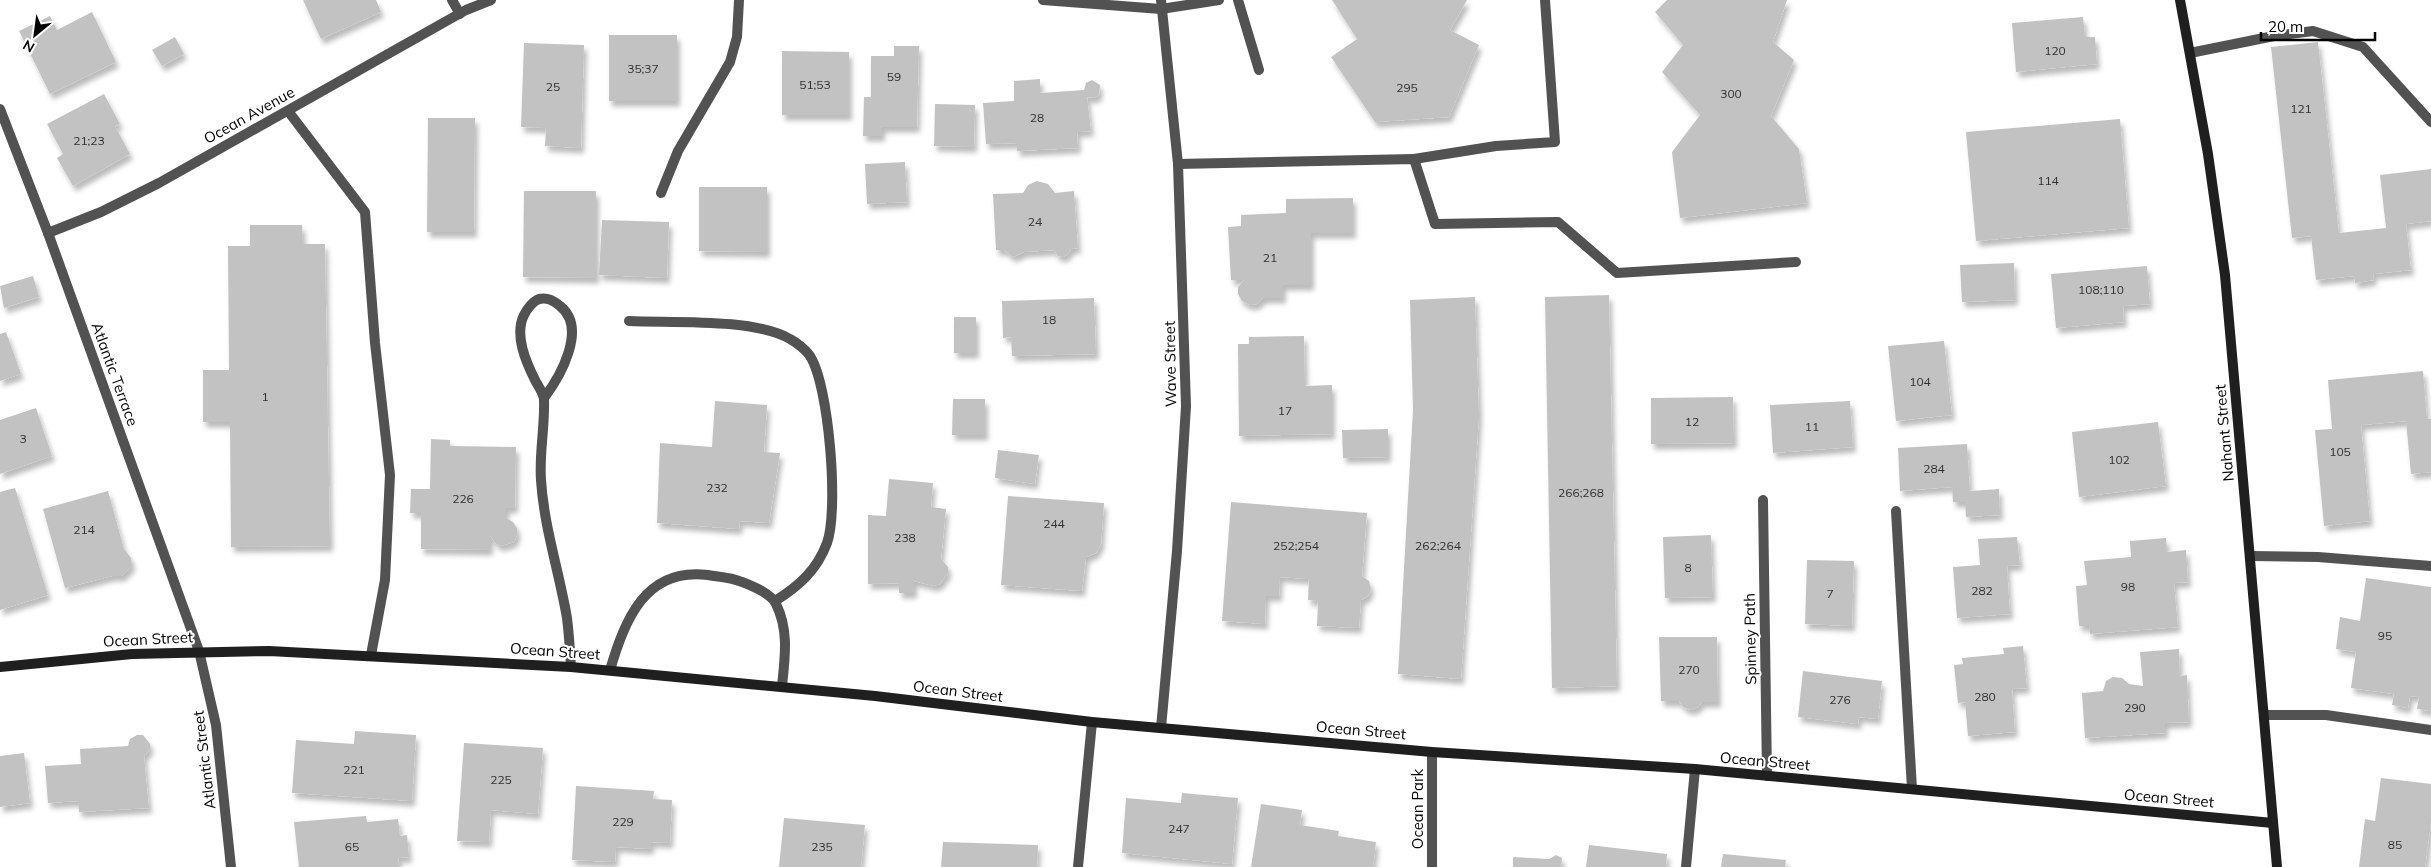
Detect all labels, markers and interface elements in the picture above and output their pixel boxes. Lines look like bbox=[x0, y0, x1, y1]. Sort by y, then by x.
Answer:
north arrow bbox=[10, 10, 60, 60]
scale bar bbox=[2261, 10, 2375, 42]
text: 20 m bbox=[2268, 17, 2303, 36]
text: N bbox=[20, 36, 38, 57]
house number: 120 bbox=[2044, 43, 2066, 58]
house number: 35;37 bbox=[627, 61, 659, 76]
house number: 59 bbox=[887, 69, 901, 84]
house number: 51;53 bbox=[799, 77, 831, 92]
house number: 25 bbox=[546, 79, 560, 94]
house number: 295 bbox=[1396, 80, 1418, 95]
street label: Ocean Avenue bbox=[200, 82, 298, 148]
house number: 300 bbox=[1720, 86, 1742, 101]
house number: 121 bbox=[2290, 101, 2312, 116]
house number: 28 bbox=[1030, 110, 1044, 125]
house number: 21;23 bbox=[73, 133, 105, 148]
house number: 114 bbox=[2037, 173, 2059, 188]
house number: 24 bbox=[1028, 214, 1042, 229]
house number: 21 bbox=[1263, 250, 1277, 265]
house number: 108;110 bbox=[2078, 282, 2124, 297]
house number: 18 bbox=[1042, 312, 1056, 327]
street label: Atlantic Terrace bbox=[87, 320, 143, 428]
street label: Wave Street bbox=[1160, 321, 1180, 407]
house number: 104 bbox=[1909, 374, 1931, 389]
street label: Nahant Street bbox=[2210, 384, 2238, 482]
house number: 1 bbox=[261, 389, 269, 404]
house number: 17 bbox=[1278, 403, 1292, 418]
house number: 12 bbox=[1685, 414, 1699, 429]
house number: 11 bbox=[1805, 419, 1819, 434]
house number: 3 bbox=[19, 431, 27, 446]
house number: 105 bbox=[2329, 444, 2351, 459]
house number: 102 bbox=[2108, 452, 2130, 467]
house number: 284 bbox=[1923, 461, 1945, 476]
house number: 232 bbox=[706, 480, 728, 495]
house number: 266;268 bbox=[1558, 485, 1604, 500]
house number: 226 bbox=[452, 491, 474, 506]
house number: 244 bbox=[1043, 516, 1065, 531]
house number: 214 bbox=[73, 522, 95, 537]
house number: 238 bbox=[894, 530, 916, 545]
house number: 252;254 bbox=[1273, 538, 1319, 553]
house number: 262;264 bbox=[1415, 538, 1461, 553]
house number: 8 bbox=[1684, 560, 1692, 575]
house number: 98 bbox=[2121, 579, 2135, 594]
house number: 282 bbox=[1971, 583, 1993, 598]
house number: 7 bbox=[1826, 586, 1834, 601]
street label: Spinney Path bbox=[1740, 593, 1760, 685]
street label: Ocean Street bbox=[102, 627, 194, 651]
house number: 95 bbox=[2378, 628, 2392, 643]
street label: Ocean Street bbox=[509, 638, 601, 664]
house number: 270 bbox=[1678, 662, 1700, 677]
street label: Ocean Street bbox=[912, 676, 1004, 706]
house number: 280 bbox=[1974, 689, 1996, 704]
house number: 276 bbox=[1829, 692, 1851, 707]
house number: 290 bbox=[2124, 700, 2146, 715]
street label: Atlantic Street bbox=[189, 710, 219, 810]
street label: Ocean Street bbox=[1315, 717, 1407, 743]
street label: Ocean Street bbox=[1719, 748, 1811, 774]
house number: 221 bbox=[343, 762, 365, 777]
street label: Ocean Park bbox=[1408, 769, 1427, 849]
house number: 225 bbox=[490, 772, 512, 787]
street label: Ocean Street bbox=[2123, 785, 2215, 811]
house number: 229 bbox=[612, 814, 634, 829]
house number: 247 bbox=[1168, 821, 1190, 836]
house number: 85 bbox=[2388, 837, 2402, 852]
house number: 65 bbox=[345, 839, 359, 854]
house number: 235 bbox=[811, 839, 833, 854]

